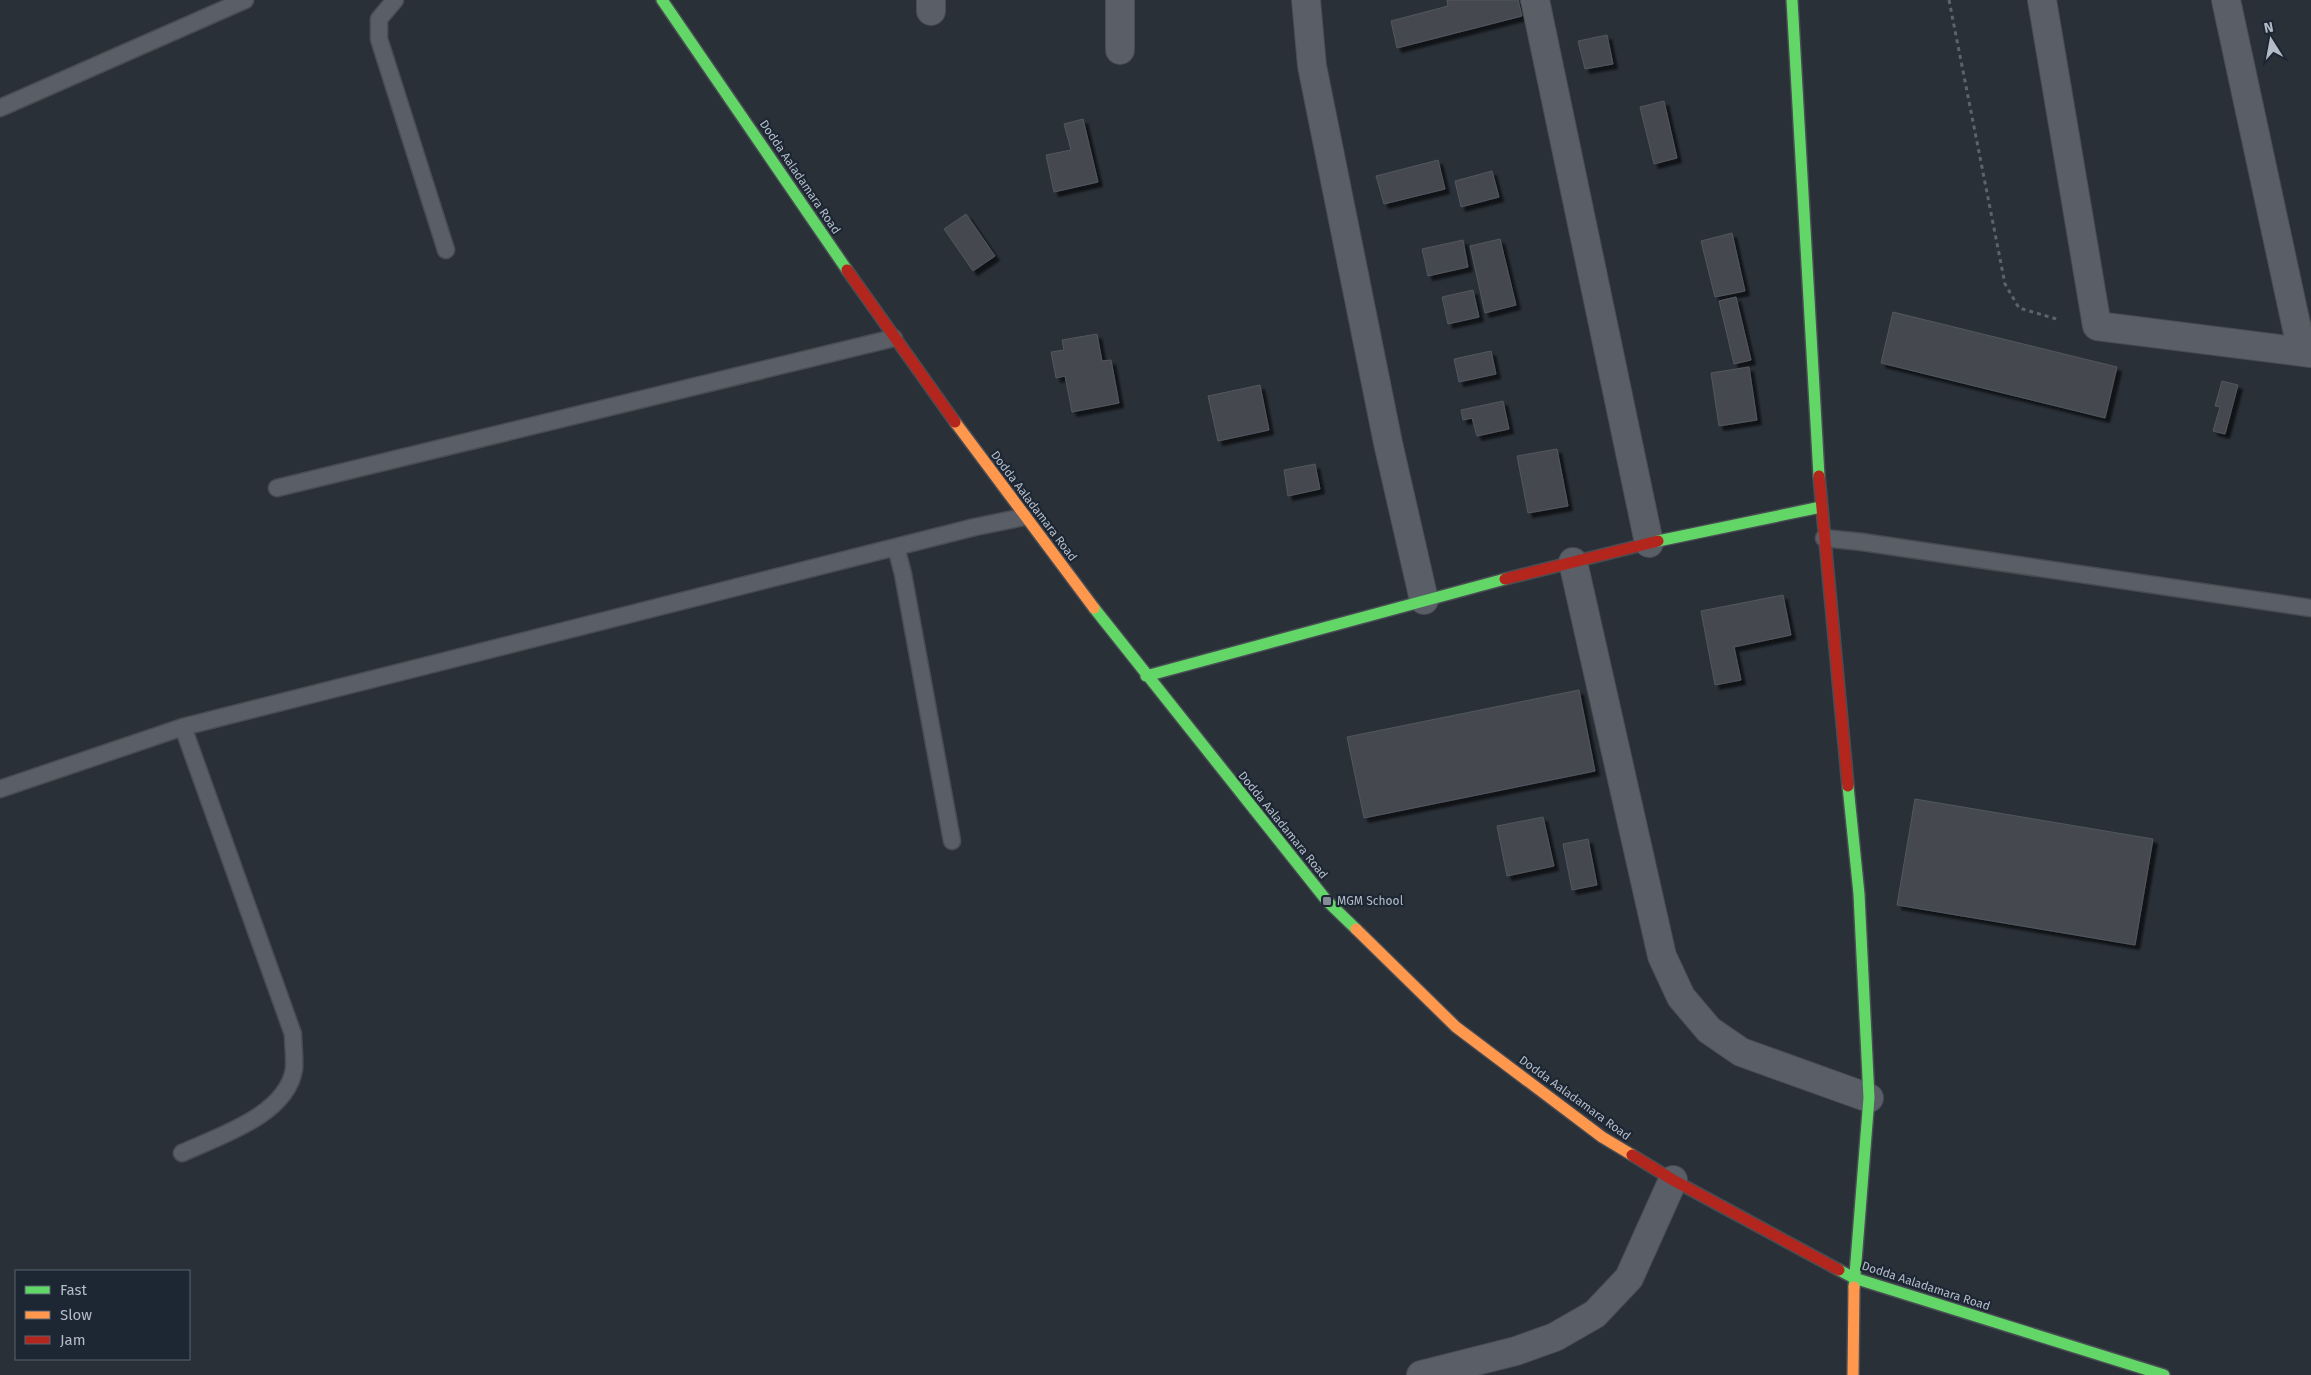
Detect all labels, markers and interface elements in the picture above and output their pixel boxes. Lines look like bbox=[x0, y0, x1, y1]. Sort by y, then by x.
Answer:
north arrow bbox=[2246, 15, 2296, 65]
text: N bbox=[2262, 18, 2275, 37]
street label: Dodda Aaladamara Road bbox=[757, 117, 843, 237]
street label: Dodda Aaladamara Road bbox=[988, 448, 1080, 564]
street label: Dodda Aaladamara Road bbox=[1235, 768, 1331, 882]
place label: MGM School bbox=[1337, 894, 1404, 908]
marker: MGM School bbox=[1321, 895, 1333, 907]
street label: Dodda Aaladamara Road bbox=[1517, 1053, 1633, 1143]
street label: Dodda Aaladamara Road bbox=[1860, 1259, 1992, 1313]
legend bbox=[15, 1270, 190, 1360]
text: Fast bbox=[60, 1281, 87, 1299]
text: Slow bbox=[60, 1306, 92, 1324]
text: Jam bbox=[60, 1331, 86, 1349]

